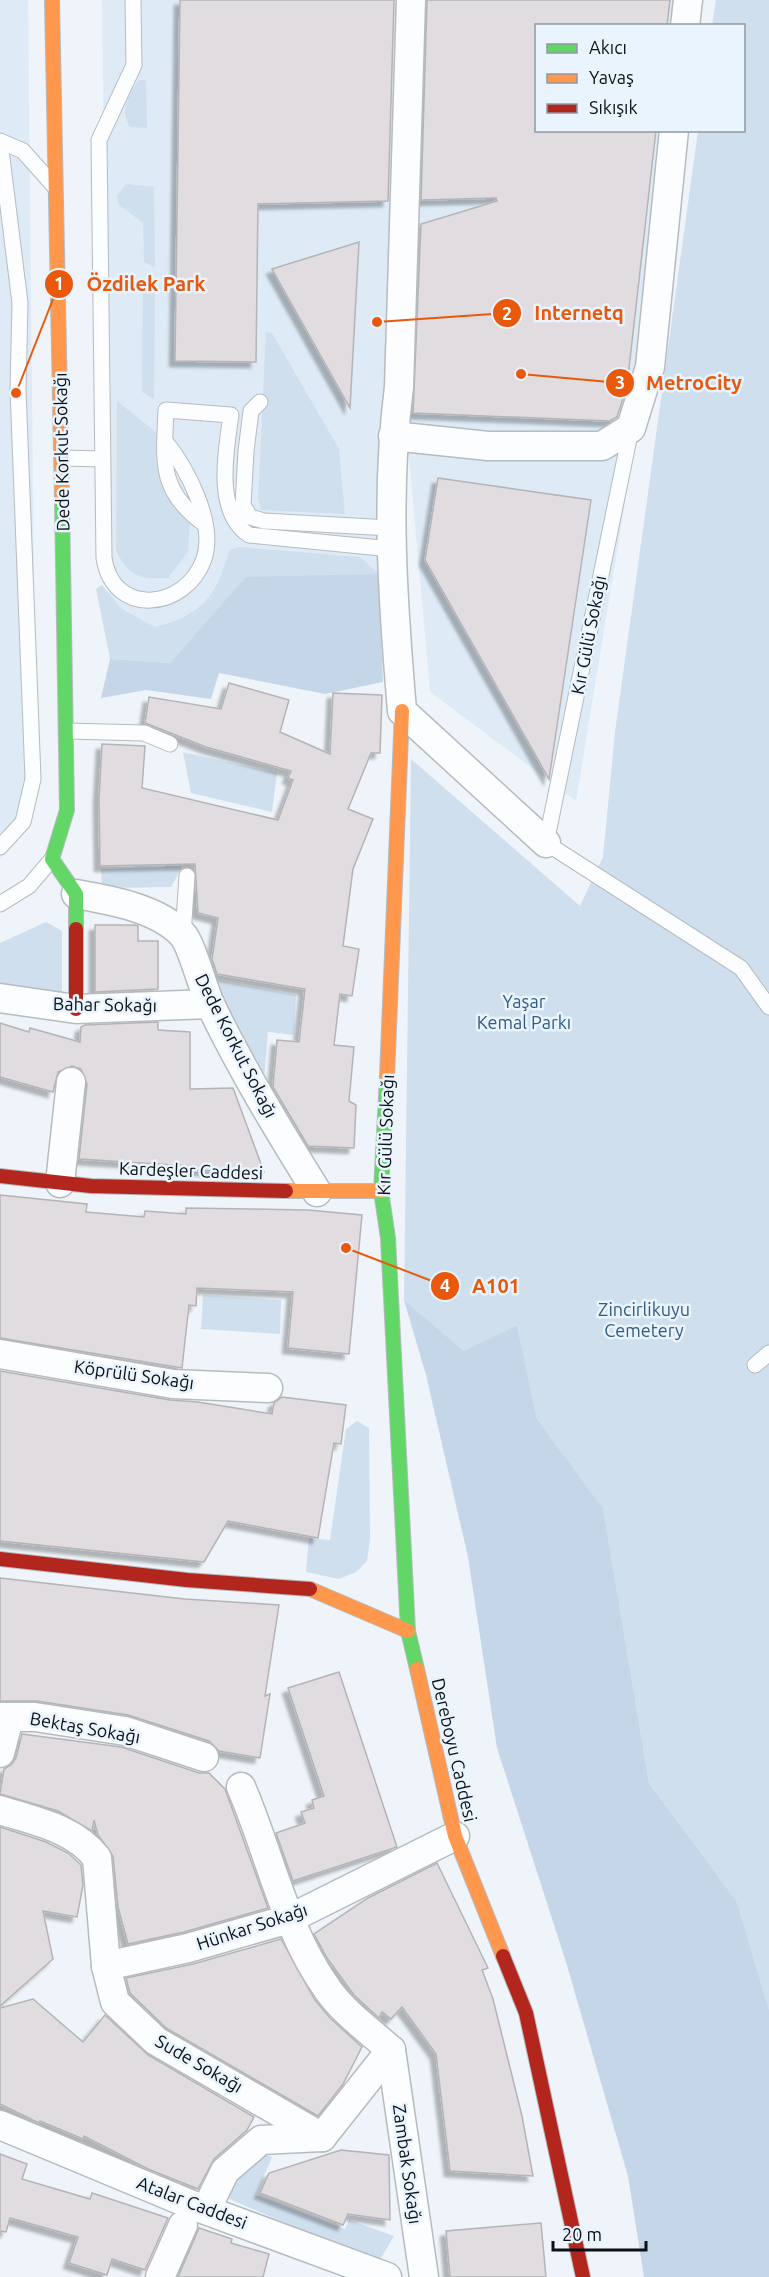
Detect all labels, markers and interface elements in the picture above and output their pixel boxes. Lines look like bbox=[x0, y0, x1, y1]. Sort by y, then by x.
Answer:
legend bbox=[535, 24, 745, 132]
text: Akıcı bbox=[589, 37, 627, 57]
text: Yavaş bbox=[589, 67, 634, 87]
text: Sıkışık bbox=[589, 97, 638, 117]
callout: Özdilek Park bbox=[44, 265, 217, 303]
text: Özdilek Park bbox=[87, 272, 205, 295]
text: 1 bbox=[54, 273, 64, 293]
callout: Internetq bbox=[492, 294, 635, 332]
text: Internetq bbox=[534, 301, 624, 324]
text: 2 bbox=[502, 303, 512, 323]
callout: MetroCity bbox=[605, 364, 754, 402]
text: MetroCity bbox=[646, 371, 742, 394]
street label: Dede Korkut Sokağı bbox=[50, 372, 72, 532]
text: 3 bbox=[615, 372, 625, 392]
street label: Kır Gülü Sokağı bbox=[567, 574, 609, 696]
street label: Dede Korkut Sokağı bbox=[192, 970, 282, 1121]
park label: Yaşar Kemal Parkı bbox=[477, 991, 571, 1032]
street label: Bahar Sokağı bbox=[53, 993, 157, 1015]
street label: Kır Gülü Sokağı bbox=[373, 1074, 397, 1196]
street label: Kardeşler Caddesi bbox=[119, 1157, 264, 1183]
callout: A101 bbox=[430, 1267, 532, 1305]
text: A101 bbox=[472, 1274, 520, 1297]
text: 4 bbox=[440, 1275, 450, 1295]
park label: Zincirlikuyu Cemetery bbox=[598, 1299, 690, 1340]
street label: Köprülü Sokağı bbox=[73, 1356, 195, 1392]
street label: Dereboyu Caddesi bbox=[429, 1676, 481, 1824]
street label: Bektaş Sokağı bbox=[28, 1707, 142, 1747]
street label: Hünkar Sokağı bbox=[194, 1899, 310, 1953]
street label: Sude Sokağı bbox=[152, 2030, 247, 2096]
street label: Zambak Sokağı bbox=[390, 2103, 426, 2225]
street label: Atalar Caddesi bbox=[134, 2172, 250, 2232]
scale bar bbox=[553, 2214, 646, 2252]
text: 20 m bbox=[562, 2224, 602, 2244]

